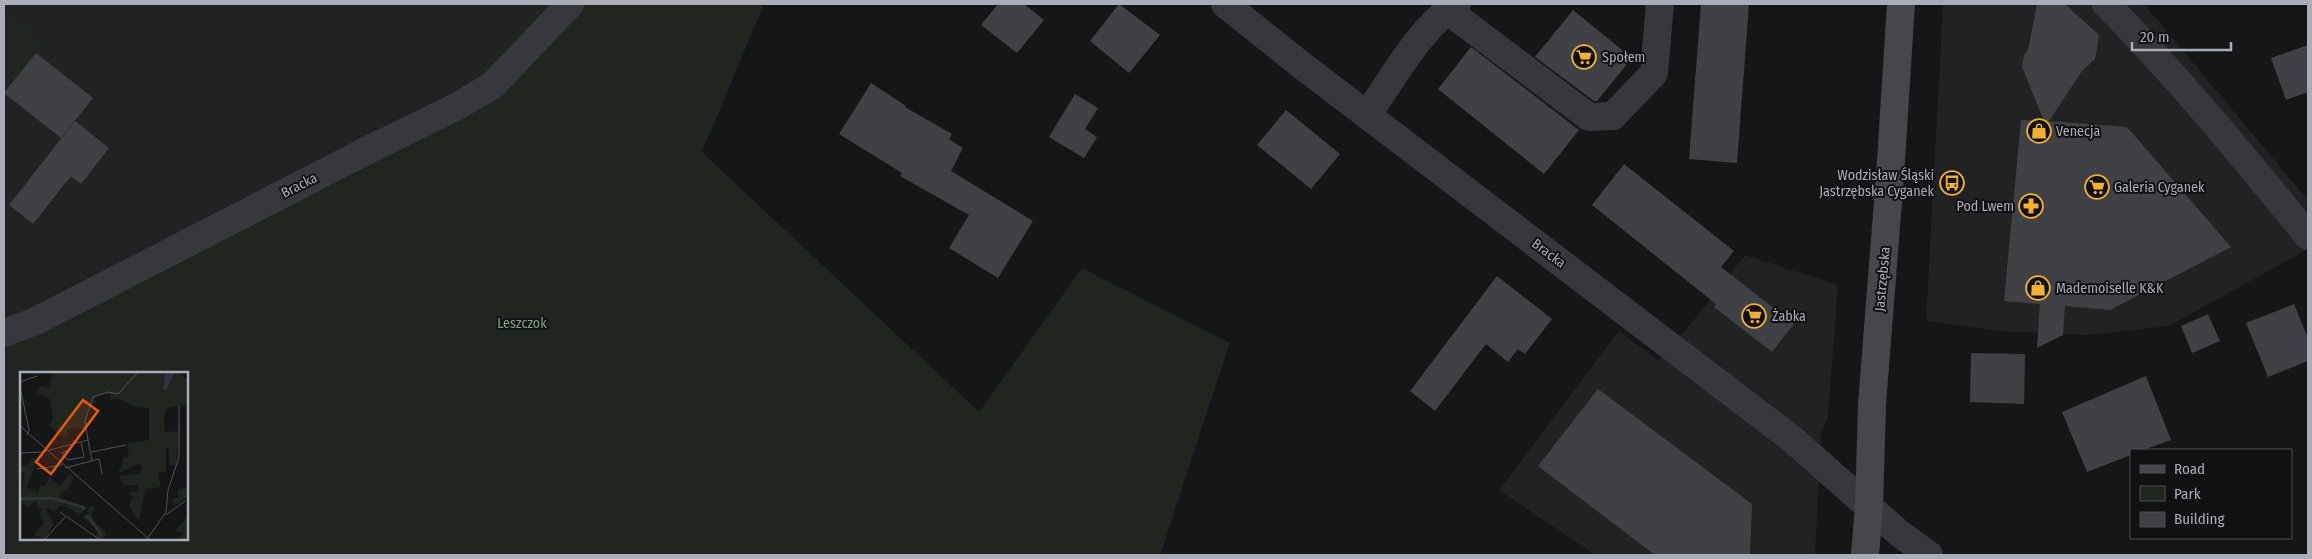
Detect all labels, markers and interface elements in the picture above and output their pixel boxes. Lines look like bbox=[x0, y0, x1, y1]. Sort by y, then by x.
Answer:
scale bar bbox=[2132, 20, 2231, 52]
text: 20 m bbox=[2140, 28, 2170, 46]
supermarket icon: Społem bbox=[1571, 44, 1597, 70]
place label: Społem bbox=[1602, 49, 1645, 66]
shop icon: Venecja bbox=[2026, 118, 2052, 144]
place label: Venecja bbox=[2056, 123, 2101, 140]
place label: Wodzisław Śląski Jastrzębska Cyganek bbox=[1819, 166, 1934, 200]
street label: Bracka bbox=[278, 169, 320, 202]
bus stop icon: Wodzisław Śląski Jastrzębska Cyganek bbox=[1939, 170, 1965, 196]
supermarket icon: Galeria Cyganek bbox=[2084, 174, 2110, 200]
place label: Galeria Cyganek bbox=[2114, 179, 2205, 196]
pharmacy icon: Pod Lwem bbox=[2018, 193, 2044, 219]
place label: Pod Lwem bbox=[1957, 198, 2014, 215]
street label: Bracka bbox=[1528, 235, 1569, 272]
street label: Jastrzębska bbox=[1871, 246, 1894, 312]
shop icon: Mademoiselle K&K bbox=[2025, 275, 2051, 301]
place label: Mademoiselle K&K bbox=[2056, 280, 2164, 297]
supermarket icon: Żabka bbox=[1741, 303, 1767, 329]
place label: Żabka bbox=[1772, 308, 1806, 325]
park label: Leszczok bbox=[497, 315, 547, 332]
inset map bbox=[20, 372, 188, 539]
legend bbox=[2130, 449, 2292, 539]
text: Road bbox=[2174, 460, 2205, 478]
text: Park bbox=[2174, 485, 2201, 503]
text: Building bbox=[2174, 510, 2225, 528]

